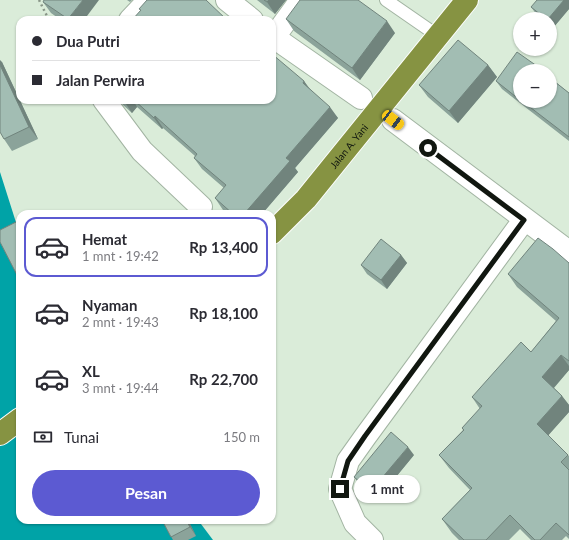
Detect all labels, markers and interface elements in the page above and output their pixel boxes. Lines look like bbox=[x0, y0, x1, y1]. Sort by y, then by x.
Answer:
map controls bbox=[513, 12, 557, 108]
button: + bbox=[513, 12, 557, 56]
text: Dua Putri bbox=[56, 32, 120, 50]
button: − bbox=[513, 64, 557, 108]
text: Jalan Perwira bbox=[56, 71, 145, 89]
car bbox=[380, 108, 406, 132]
street label: Jalan A. Yani bbox=[327, 122, 370, 171]
route start bbox=[419, 139, 437, 157]
icon: car bbox=[34, 229, 70, 265]
text: Hemat bbox=[82, 230, 127, 248]
text: Rp 13,400 bbox=[189, 238, 258, 256]
text: 1 mnt · 19:42 bbox=[82, 248, 159, 264]
icon: car bbox=[34, 295, 70, 331]
text: Nyaman bbox=[82, 296, 137, 314]
text: Rp 18,100 bbox=[189, 304, 258, 322]
text: 2 mnt · 19:43 bbox=[82, 314, 159, 330]
icon: car bbox=[34, 361, 70, 397]
text: XL bbox=[82, 362, 100, 380]
text: Rp 22,700 bbox=[189, 370, 258, 388]
text: 3 mnt · 19:44 bbox=[82, 380, 159, 396]
icon: cash bbox=[32, 426, 54, 448]
text: Tunai bbox=[64, 428, 99, 446]
text: 150 m bbox=[223, 429, 260, 445]
button: Pesan bbox=[32, 470, 260, 516]
callout: 1 mnt bbox=[354, 475, 420, 503]
route end bbox=[331, 480, 349, 498]
text: 1 mnt bbox=[370, 481, 404, 497]

